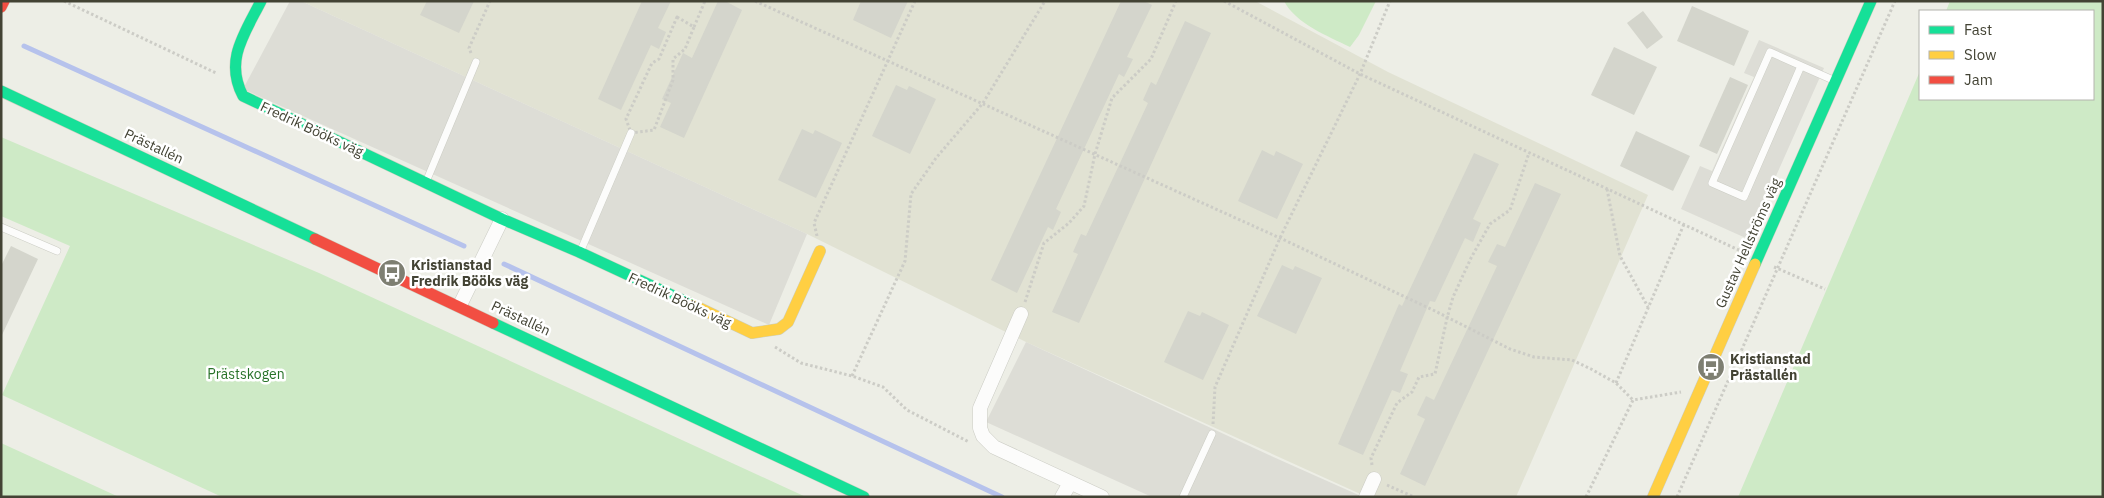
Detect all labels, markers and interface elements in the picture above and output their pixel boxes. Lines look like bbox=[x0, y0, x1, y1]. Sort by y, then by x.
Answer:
legend bbox=[1919, 10, 2094, 100]
text: Fast bbox=[1964, 20, 1992, 39]
text: Slow bbox=[1964, 45, 1997, 64]
text: Jam bbox=[1964, 70, 1993, 89]
street label: Fredrik Bööks väg bbox=[258, 97, 367, 161]
street label: Prästallén bbox=[122, 124, 186, 168]
street label: Gustav Hellströms väg bbox=[1711, 175, 1785, 311]
place label: Kristianstad Fredrik Bööks väg bbox=[411, 256, 529, 290]
bus stop icon: Kristianstad Fredrik Bööks väg bbox=[377, 258, 407, 288]
street label: Fredrik Bööks väg bbox=[626, 268, 735, 332]
street label: Prästallén bbox=[489, 296, 553, 340]
place label: Kristianstad Prästallén bbox=[1730, 350, 1811, 384]
bus stop icon: Kristianstad Prästallén bbox=[1696, 352, 1726, 382]
park label: Prästskogen bbox=[207, 365, 285, 383]

